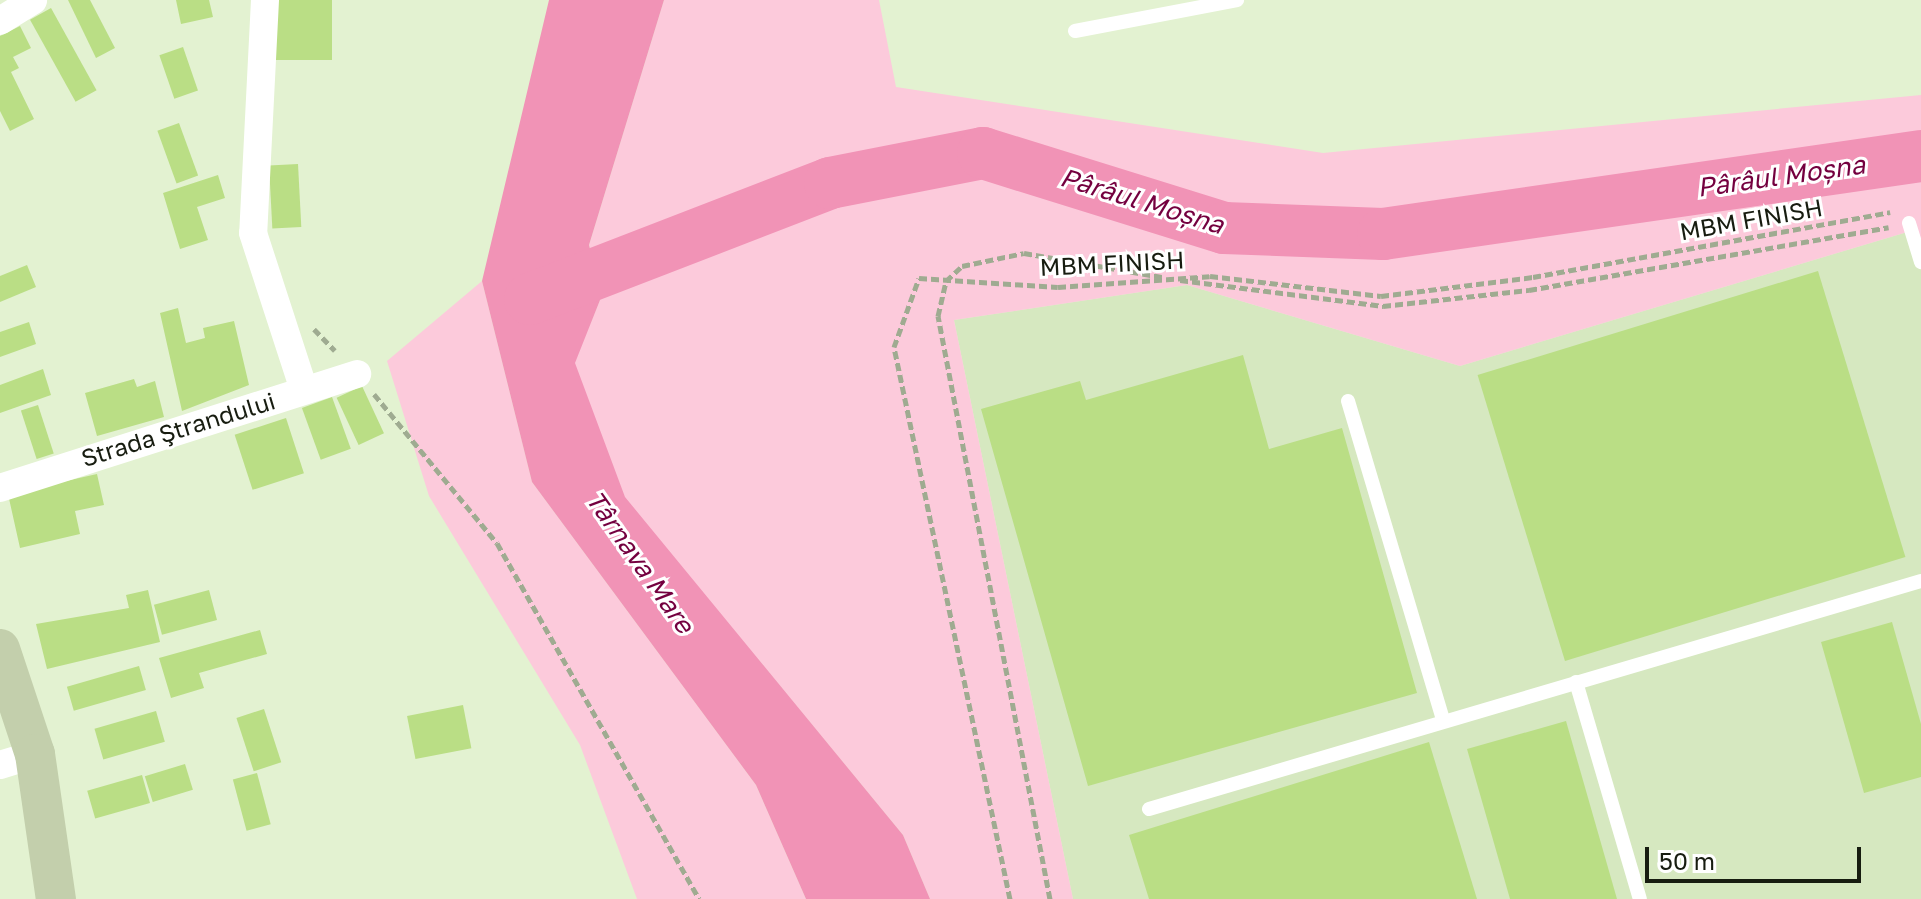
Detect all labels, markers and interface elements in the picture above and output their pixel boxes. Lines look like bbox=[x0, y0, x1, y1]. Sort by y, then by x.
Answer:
water label: Pârâul Moșna bbox=[1695, 149, 1867, 203]
water label: Pârâul Moșna bbox=[1057, 161, 1227, 241]
street label: MBM FINISH bbox=[1677, 192, 1825, 246]
street label: MBM FINISH bbox=[1039, 245, 1185, 281]
street label: Strada Ştrandului bbox=[78, 386, 278, 472]
water label: Târnava Mare bbox=[579, 485, 701, 639]
scale bar bbox=[1649, 831, 1865, 881]
text: 50 m bbox=[1659, 846, 1715, 875]

